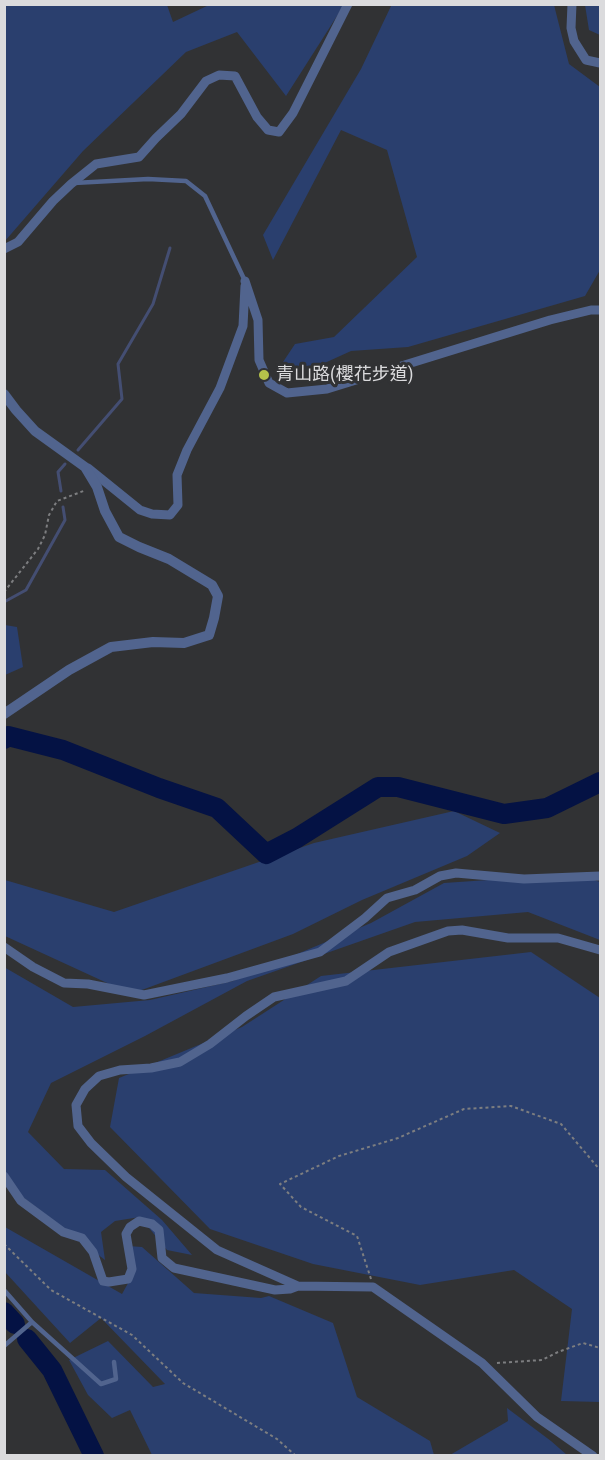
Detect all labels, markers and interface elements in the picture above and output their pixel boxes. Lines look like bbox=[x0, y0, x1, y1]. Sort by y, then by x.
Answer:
place label: 青山路(櫻花步道) bbox=[276, 364, 413, 386]
marker: 青山路(櫻花步道) bbox=[257, 368, 271, 382]

